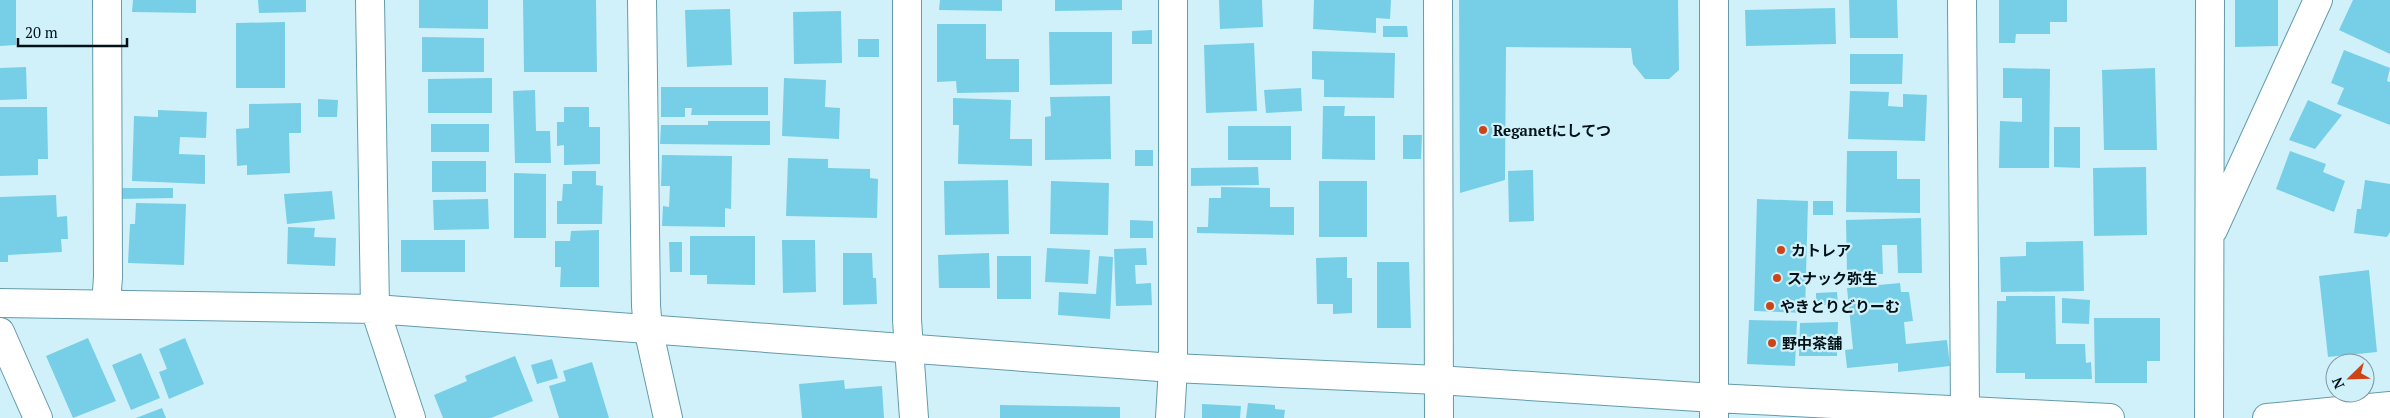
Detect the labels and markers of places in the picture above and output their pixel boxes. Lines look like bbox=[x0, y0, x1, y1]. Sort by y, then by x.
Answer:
place label: Reganetにしてつ bbox=[1493, 120, 1611, 140]
marker: Reganetにしてつ bbox=[1477, 124, 1489, 136]
place label: カトレア bbox=[1791, 240, 1851, 260]
marker: カトレア bbox=[1775, 244, 1787, 256]
place label: スナック弥生 bbox=[1787, 268, 1877, 288]
marker: スナック弥生 bbox=[1771, 272, 1783, 284]
place label: やきとりどりーむ bbox=[1780, 296, 1900, 316]
marker: やきとりどりーむ bbox=[1764, 300, 1776, 312]
place label: 野中茶舗 bbox=[1782, 333, 1842, 353]
marker: 野中茶舗 bbox=[1766, 337, 1778, 349]

